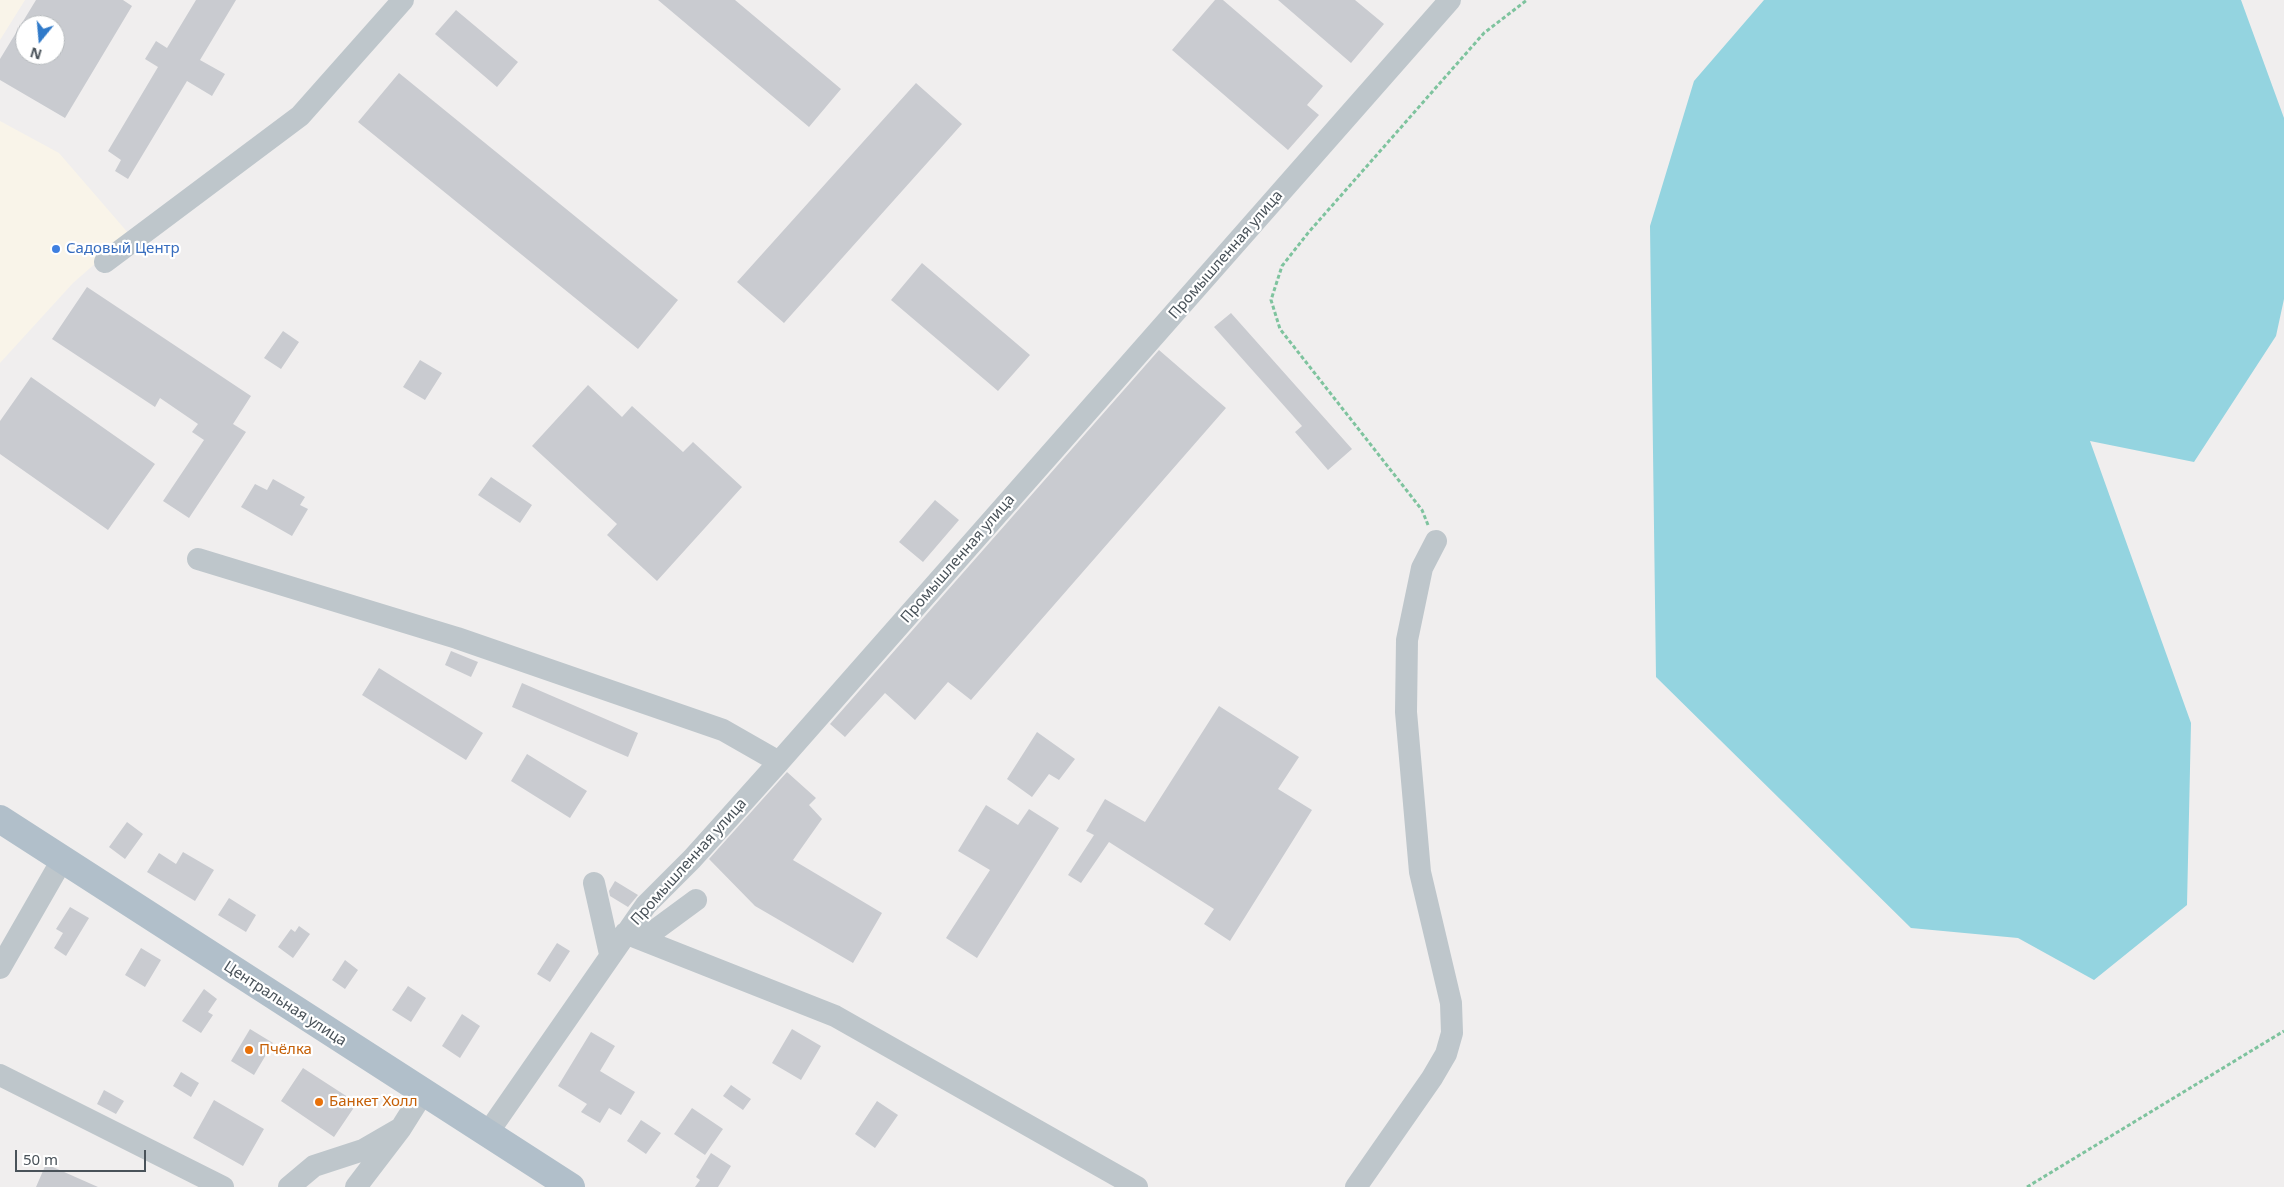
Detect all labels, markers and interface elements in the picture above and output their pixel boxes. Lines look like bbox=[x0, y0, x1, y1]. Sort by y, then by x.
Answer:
north arrow bbox=[15, 15, 65, 65]
text: N bbox=[28, 43, 44, 65]
street label: Промышленная улица bbox=[1165, 187, 1287, 323]
place label: Садовый Центр bbox=[66, 240, 180, 258]
marker: Садовый Центр bbox=[50, 243, 62, 255]
street label: Промышленная улица bbox=[897, 491, 1019, 627]
street label: Промышленная улица bbox=[627, 795, 751, 929]
street label: Центральная улица bbox=[220, 958, 350, 1050]
place label: Пчёлка bbox=[259, 1041, 312, 1059]
marker: Пчёлка bbox=[243, 1044, 255, 1056]
place label: Банкет Холл bbox=[329, 1093, 417, 1111]
marker: Банкет Холл bbox=[313, 1096, 325, 1108]
scale bar bbox=[18, 1140, 149, 1172]
text: 50 m bbox=[23, 1149, 58, 1169]

